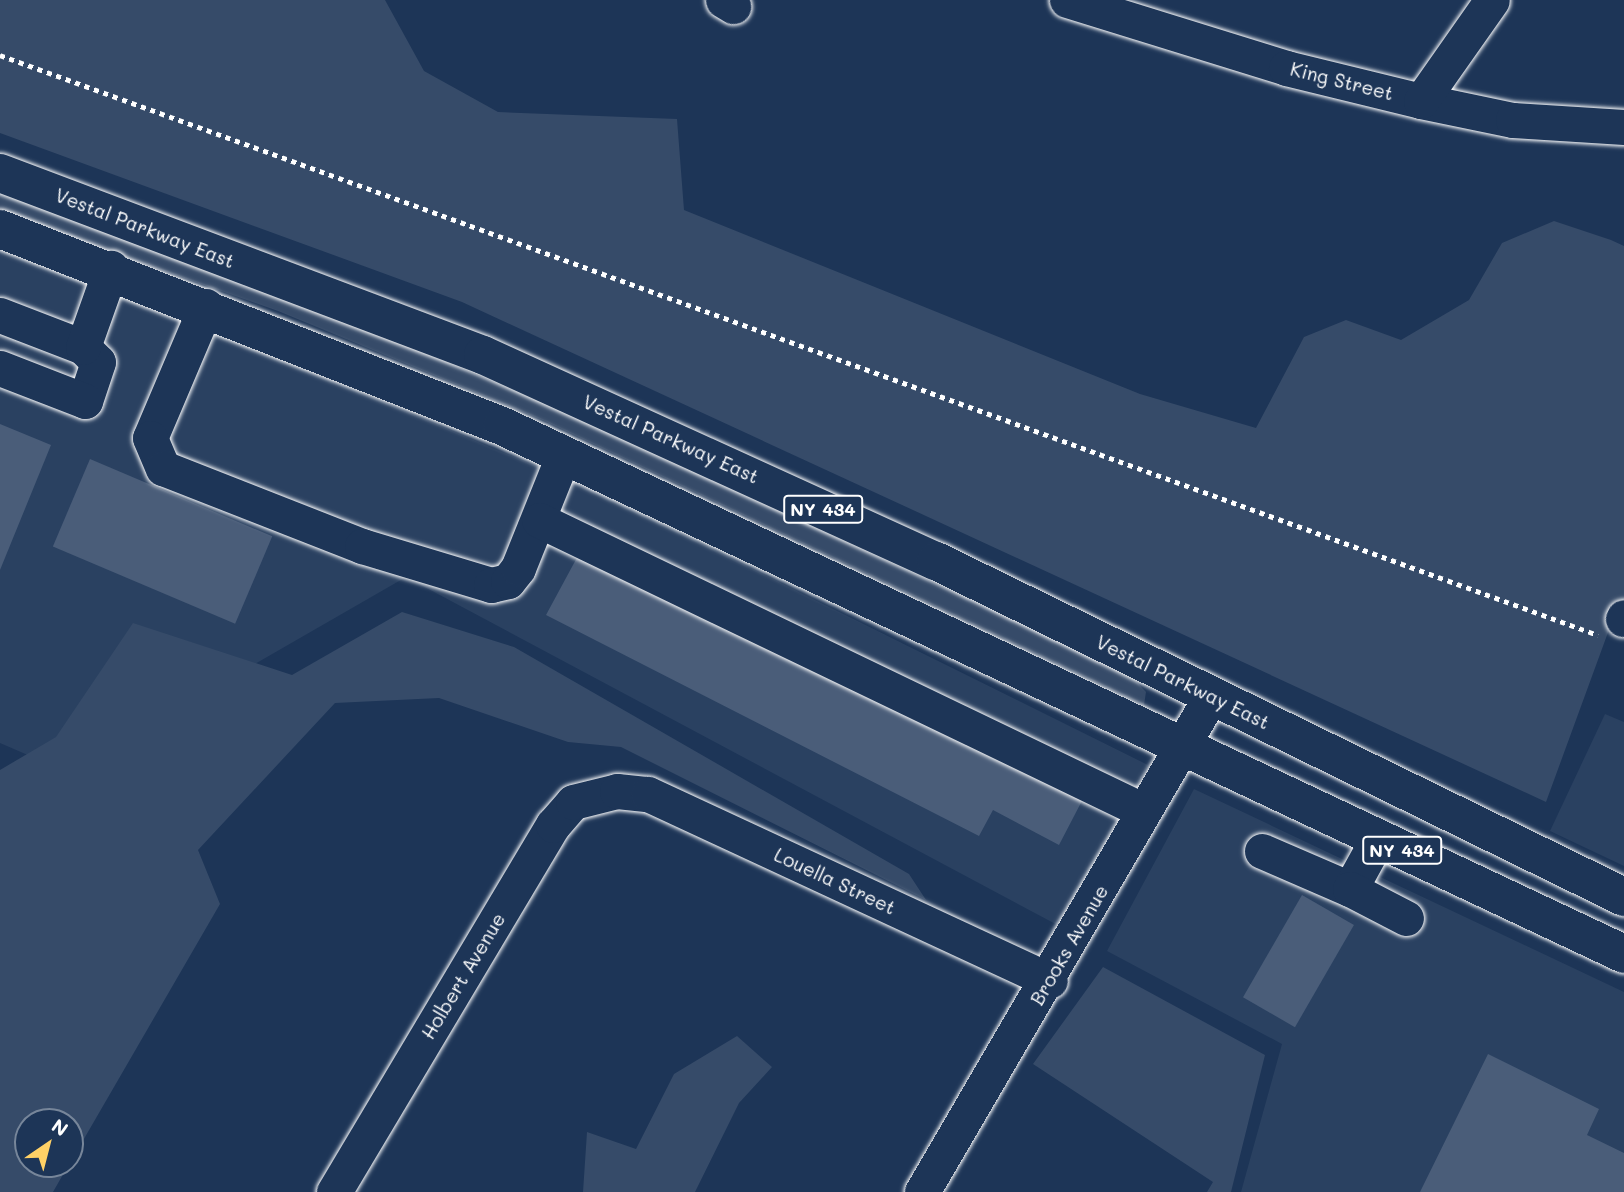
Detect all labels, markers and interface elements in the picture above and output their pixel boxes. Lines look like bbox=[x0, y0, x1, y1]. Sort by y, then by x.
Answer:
street label: King Street bbox=[1288, 57, 1396, 105]
street label: Vestal Parkway East bbox=[52, 183, 238, 273]
street label: Vestal Parkway East bbox=[579, 390, 763, 488]
road number: NY 434 bbox=[783, 494, 863, 524]
street label: Vestal Parkway East bbox=[1093, 630, 1273, 734]
road number: NY 434 bbox=[1362, 836, 1442, 864]
street label: Louella Street bbox=[771, 843, 899, 919]
street label: Brooks Avenue bbox=[1025, 881, 1113, 1009]
street label: Holbert Avenue bbox=[416, 909, 510, 1043]
north arrow bbox=[14, 1108, 84, 1178]
text: N bbox=[47, 1113, 73, 1141]

